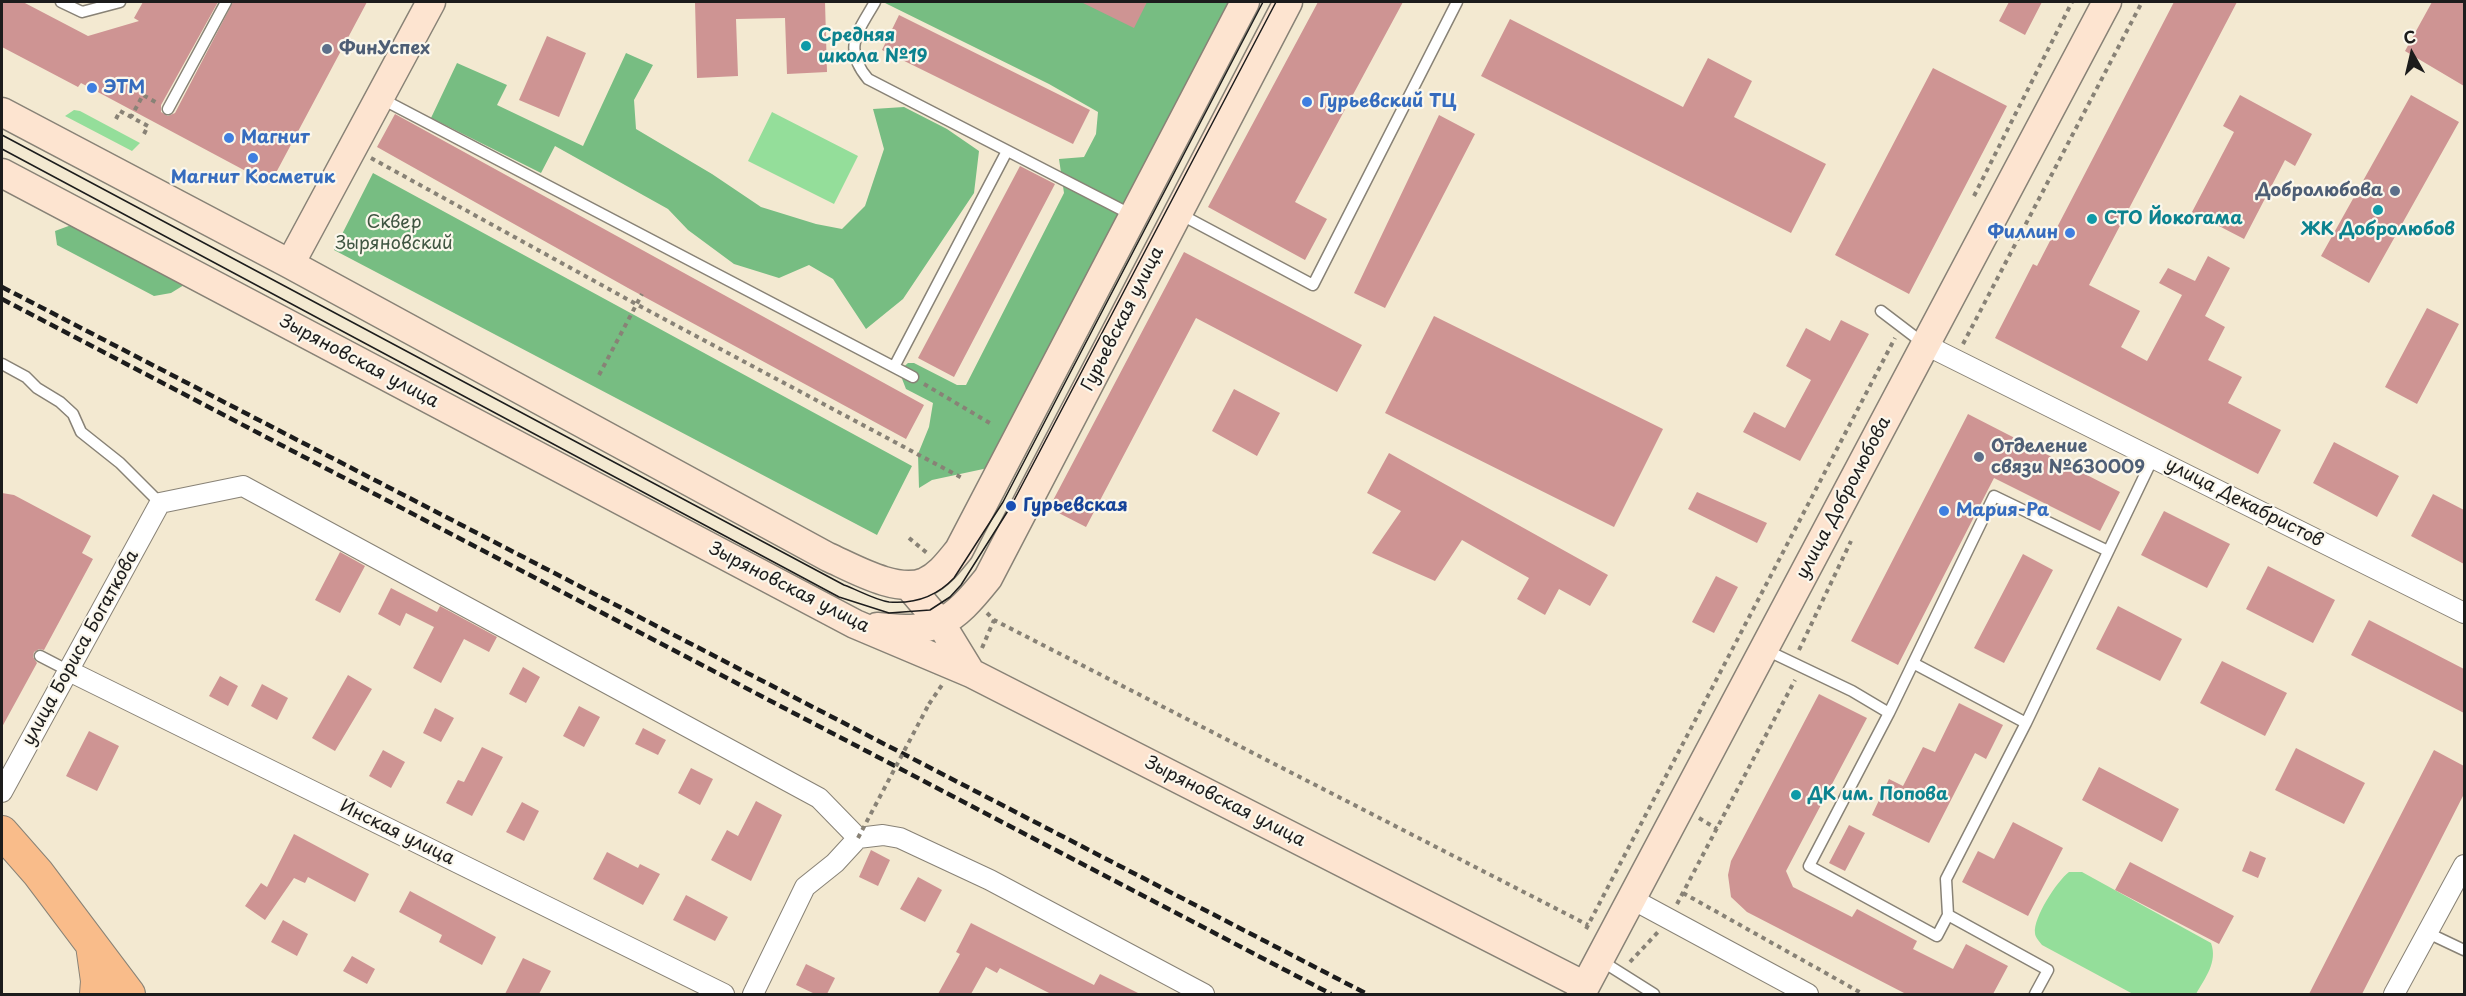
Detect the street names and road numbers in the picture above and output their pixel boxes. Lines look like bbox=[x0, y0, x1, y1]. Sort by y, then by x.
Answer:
street label: Гурьевская улица bbox=[1077, 243, 1169, 395]
street label: Зыряновская улица bbox=[276, 311, 442, 413]
street label: улица Добролюбова bbox=[1792, 413, 1896, 583]
street label: улица Декабристов bbox=[2161, 454, 2327, 552]
street label: Зыряновская улица bbox=[705, 538, 873, 638]
street label: улица Бориса Богаткова bbox=[18, 546, 144, 750]
street label: Зыряновская улица bbox=[1141, 752, 1309, 852]
street label: Инская улица bbox=[336, 796, 458, 870]

